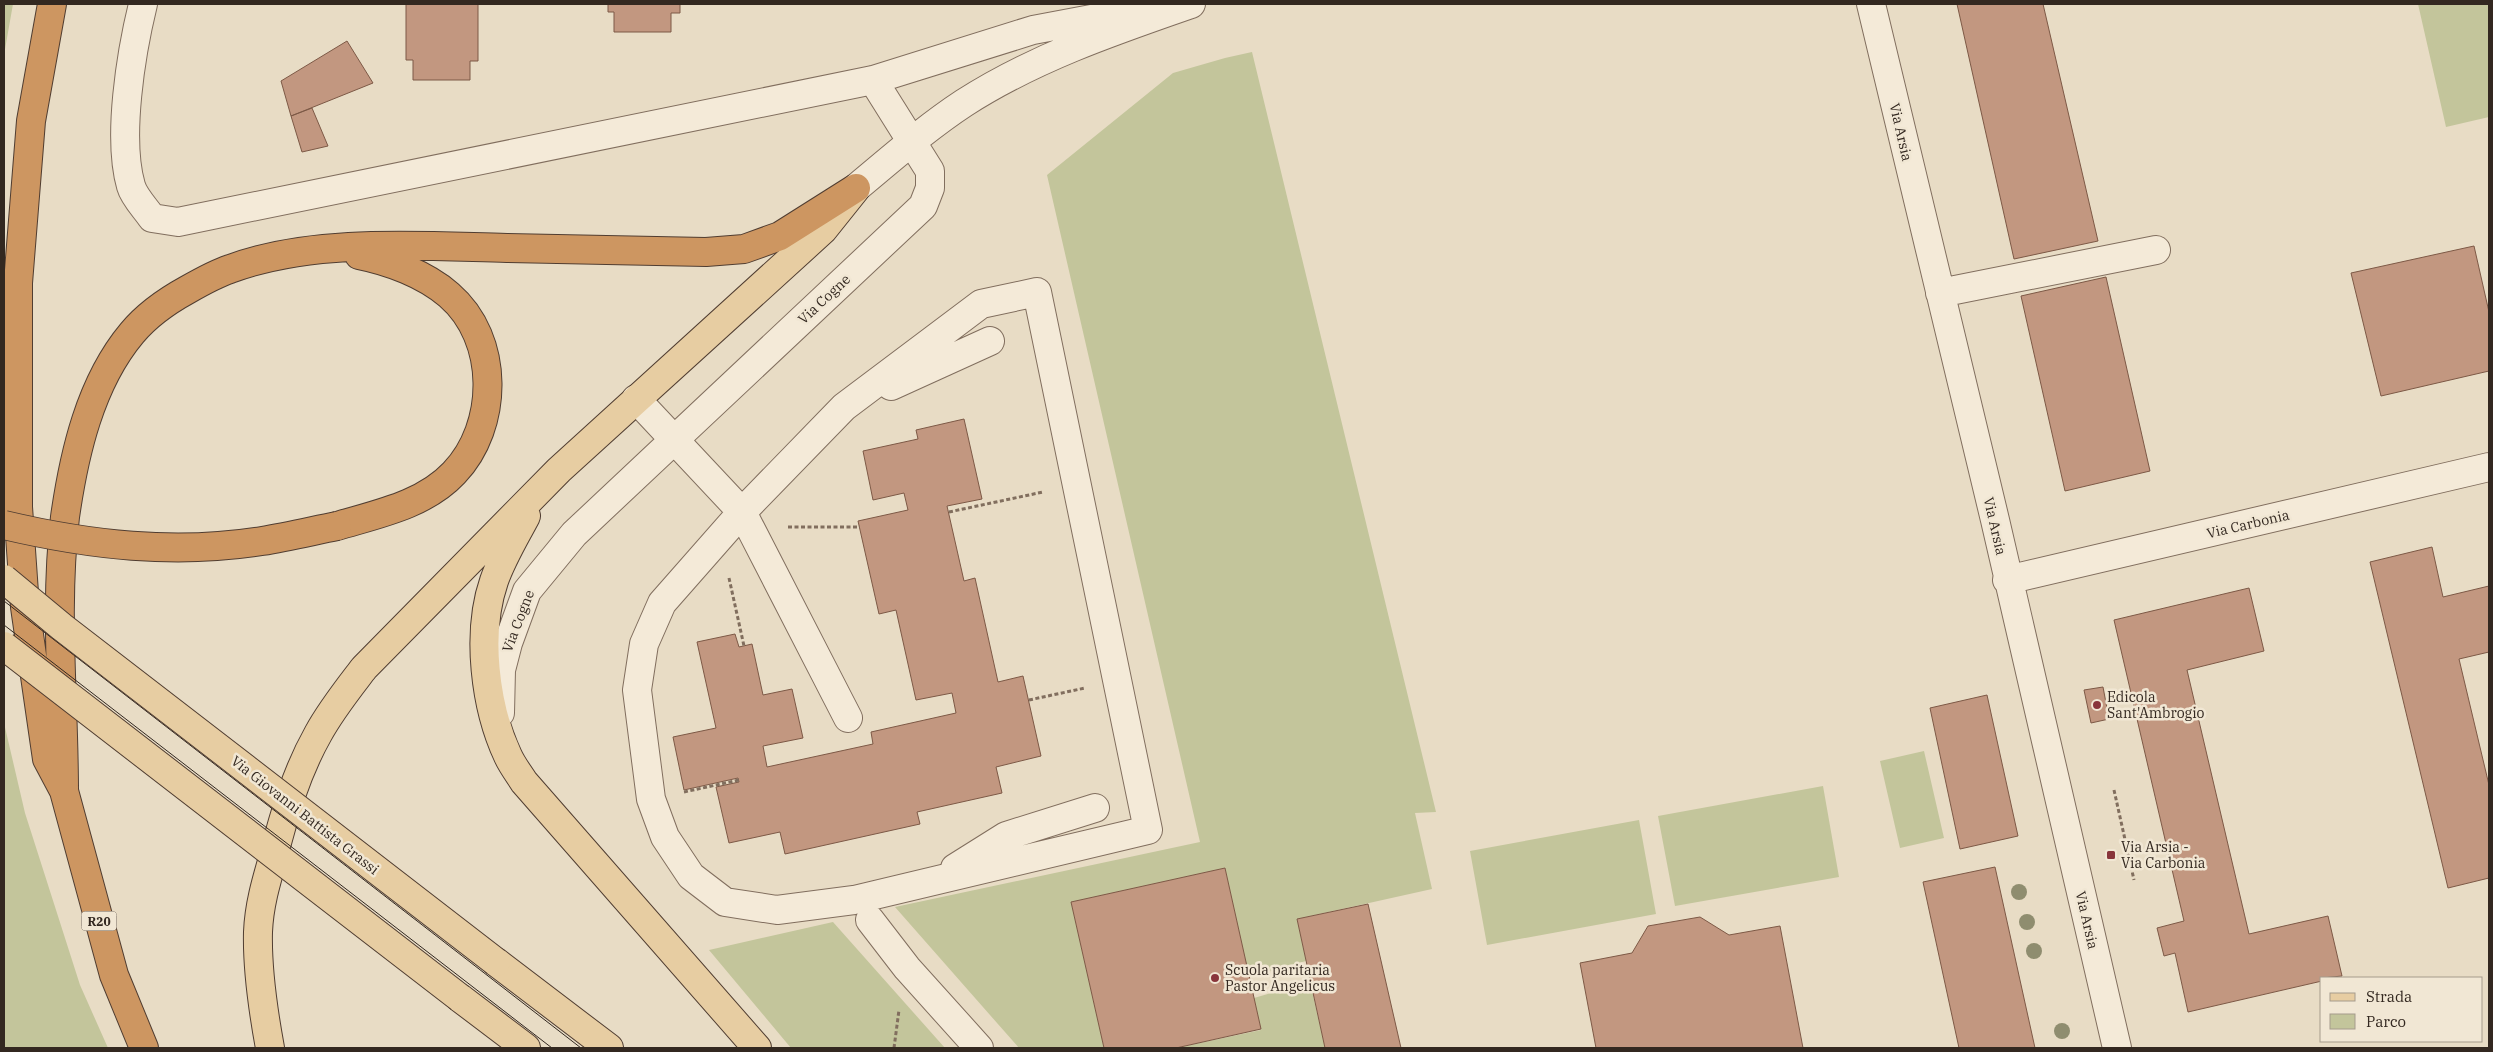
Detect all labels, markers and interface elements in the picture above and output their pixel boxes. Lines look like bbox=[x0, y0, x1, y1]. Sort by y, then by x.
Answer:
street label: Via Arsia bbox=[1886, 101, 1916, 163]
street label: Via Cogne bbox=[794, 270, 854, 328]
street label: Via Arsia bbox=[1980, 495, 2010, 557]
street label: Via Carbonia bbox=[2205, 506, 2292, 542]
street label: Via Cogne bbox=[498, 587, 538, 655]
place label: Edicola Sant'Ambrogio bbox=[2107, 688, 2205, 722]
marker: Edicola Sant'Ambrogio bbox=[2091, 699, 2103, 711]
street label: Via Giovanni Battista Grassi bbox=[228, 752, 382, 878]
place label: Via Arsia - Via Carbonia bbox=[2121, 838, 2206, 872]
marker: Via Arsia - Via Carbonia bbox=[2105, 849, 2117, 861]
street label: Via Arsia bbox=[2072, 889, 2102, 951]
road number: R20 bbox=[82, 911, 116, 930]
place label: Scuola paritaria Pastor Angelicus bbox=[1225, 961, 1335, 995]
marker: Scuola paritaria Pastor Angelicus bbox=[1209, 972, 1221, 984]
legend bbox=[2320, 977, 2483, 1042]
text: Strada bbox=[2366, 987, 2412, 1006]
text: Parco bbox=[2366, 1012, 2406, 1031]

